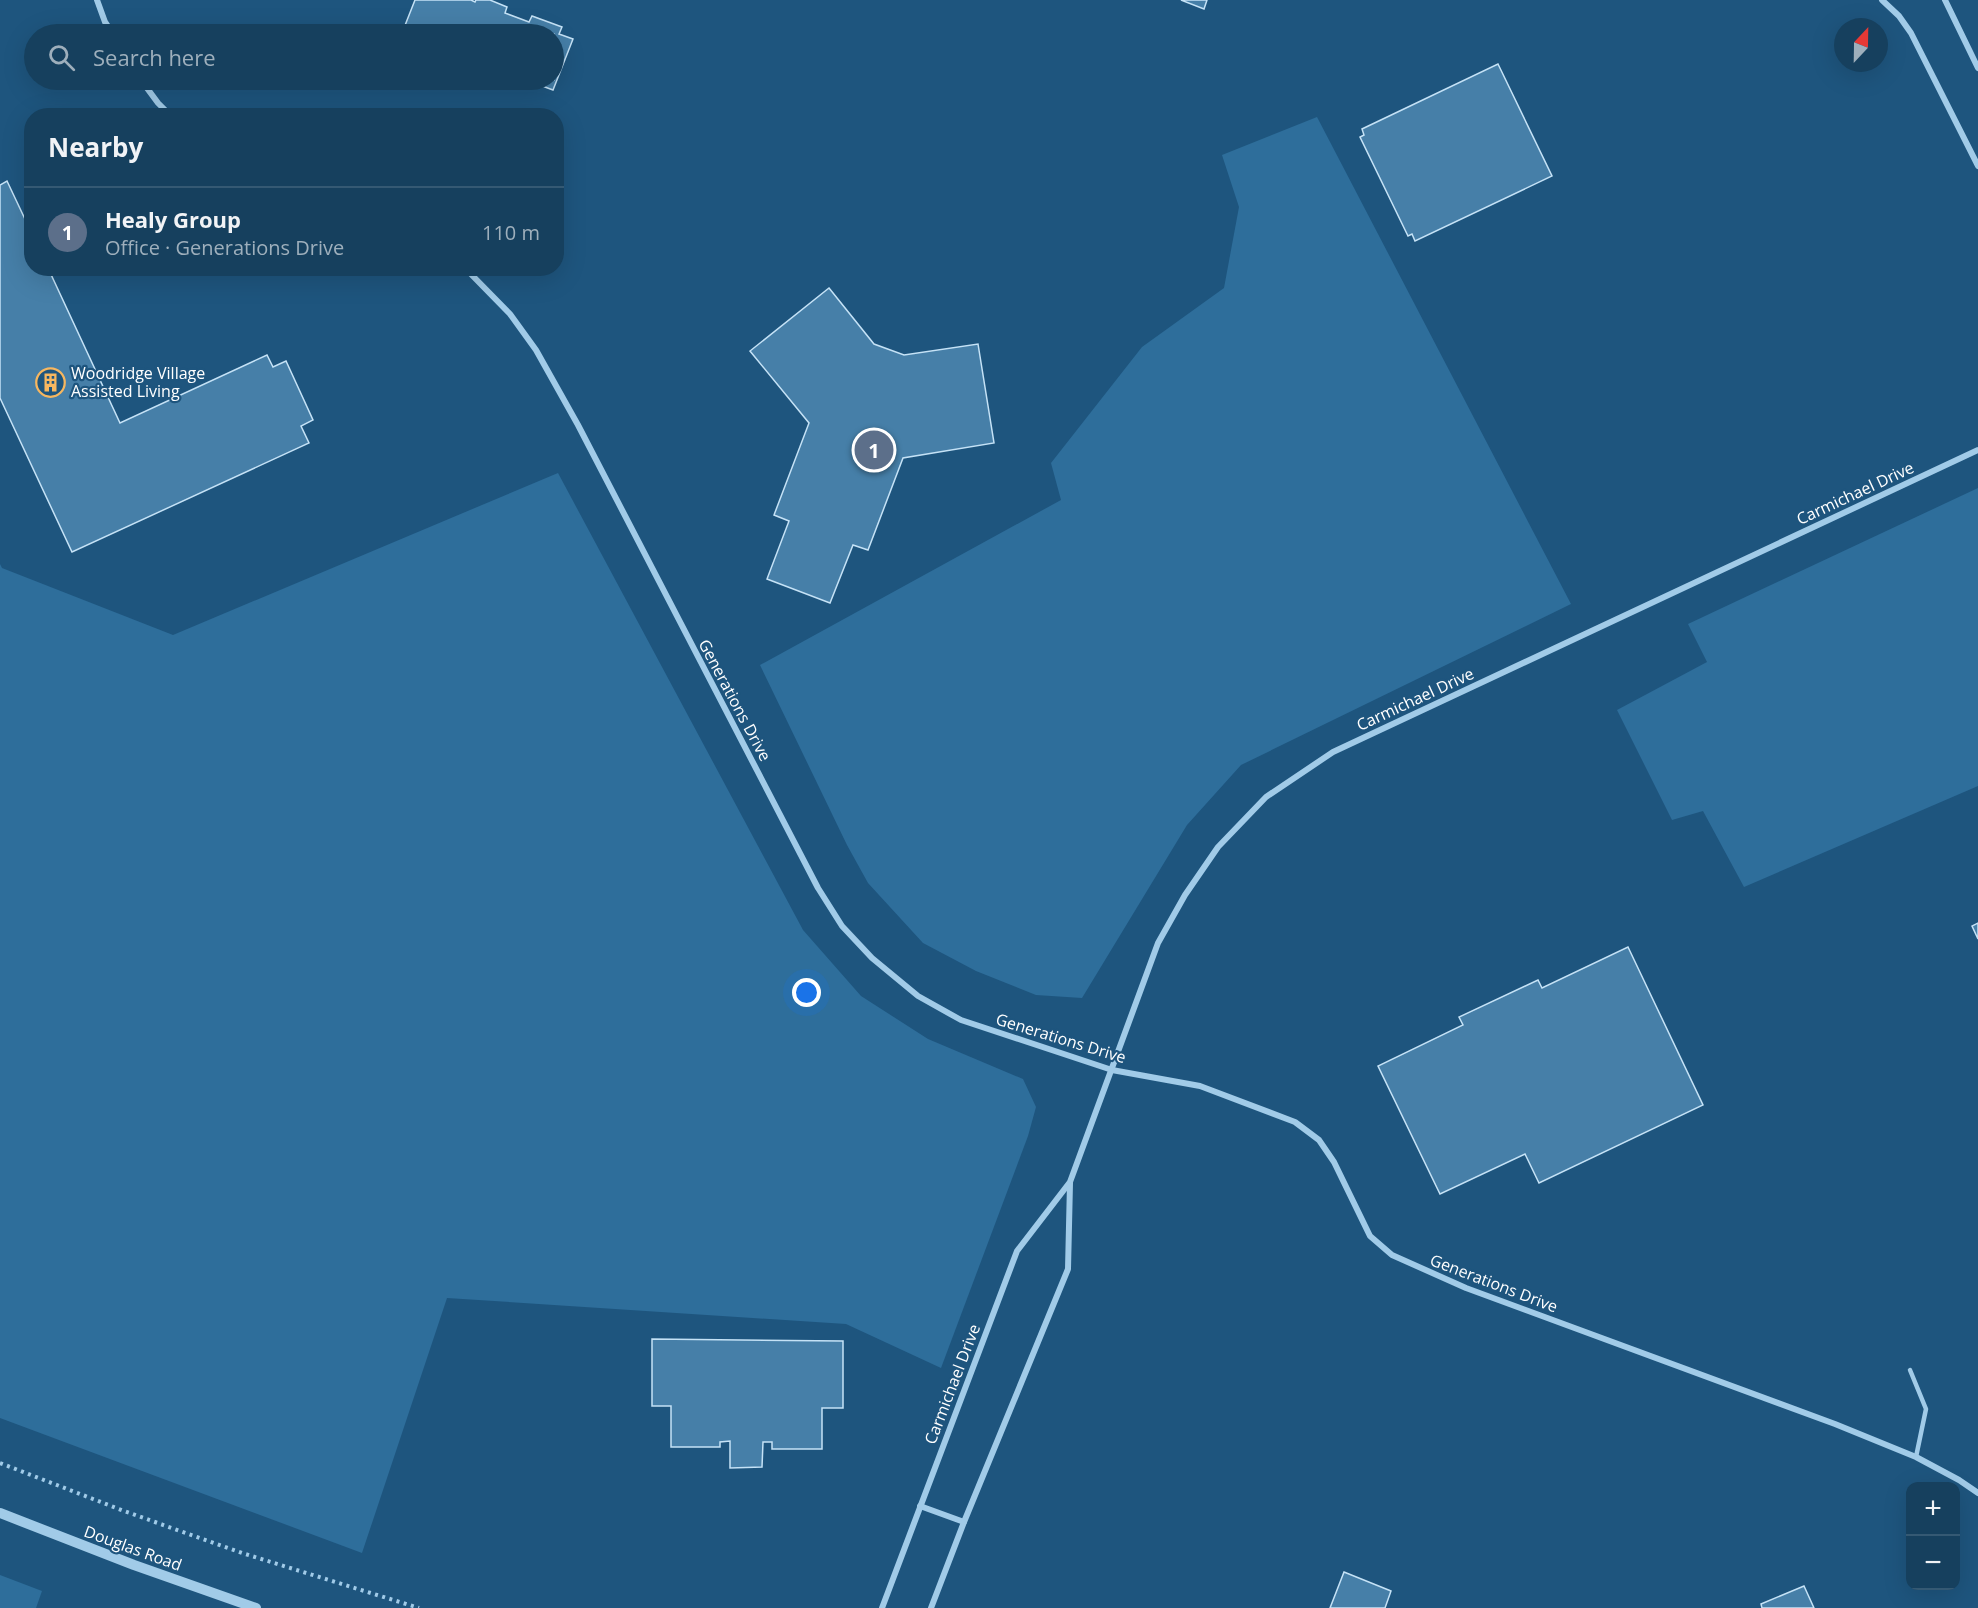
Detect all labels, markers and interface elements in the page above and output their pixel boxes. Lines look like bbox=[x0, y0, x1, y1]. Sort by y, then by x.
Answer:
north arrow bbox=[1834, 18, 1888, 72]
search box bbox=[24, 24, 564, 90]
icon: search bbox=[45, 41, 78, 74]
text: Search here bbox=[93, 42, 216, 72]
text: Nearby bbox=[48, 129, 143, 165]
text: Healy Group bbox=[105, 204, 241, 234]
text: 1 bbox=[62, 219, 73, 246]
text: 110 m bbox=[482, 219, 540, 246]
text: Office · Generations Drive bbox=[105, 234, 344, 261]
place label: Woodridge Village Assisted Living bbox=[71, 362, 205, 402]
building icon: Woodridge Village Assisted Living bbox=[34, 366, 66, 398]
pin: 1 bbox=[854, 428, 894, 472]
street label: Carmichael Drive bbox=[1793, 456, 1917, 530]
street label: Generations Drive bbox=[694, 635, 776, 765]
street label: Carmichael Drive bbox=[1353, 662, 1477, 736]
your location bbox=[792, 978, 821, 1007]
street label: Generations Drive bbox=[993, 1008, 1129, 1068]
street label: Generations Drive bbox=[1427, 1249, 1561, 1317]
street label: Carmichael Drive bbox=[919, 1321, 985, 1447]
map controls bbox=[1906, 1482, 1960, 1590]
button: + bbox=[1906, 1482, 1960, 1536]
street label: Douglas Road bbox=[81, 1520, 185, 1576]
button: − bbox=[1906, 1536, 1960, 1590]

